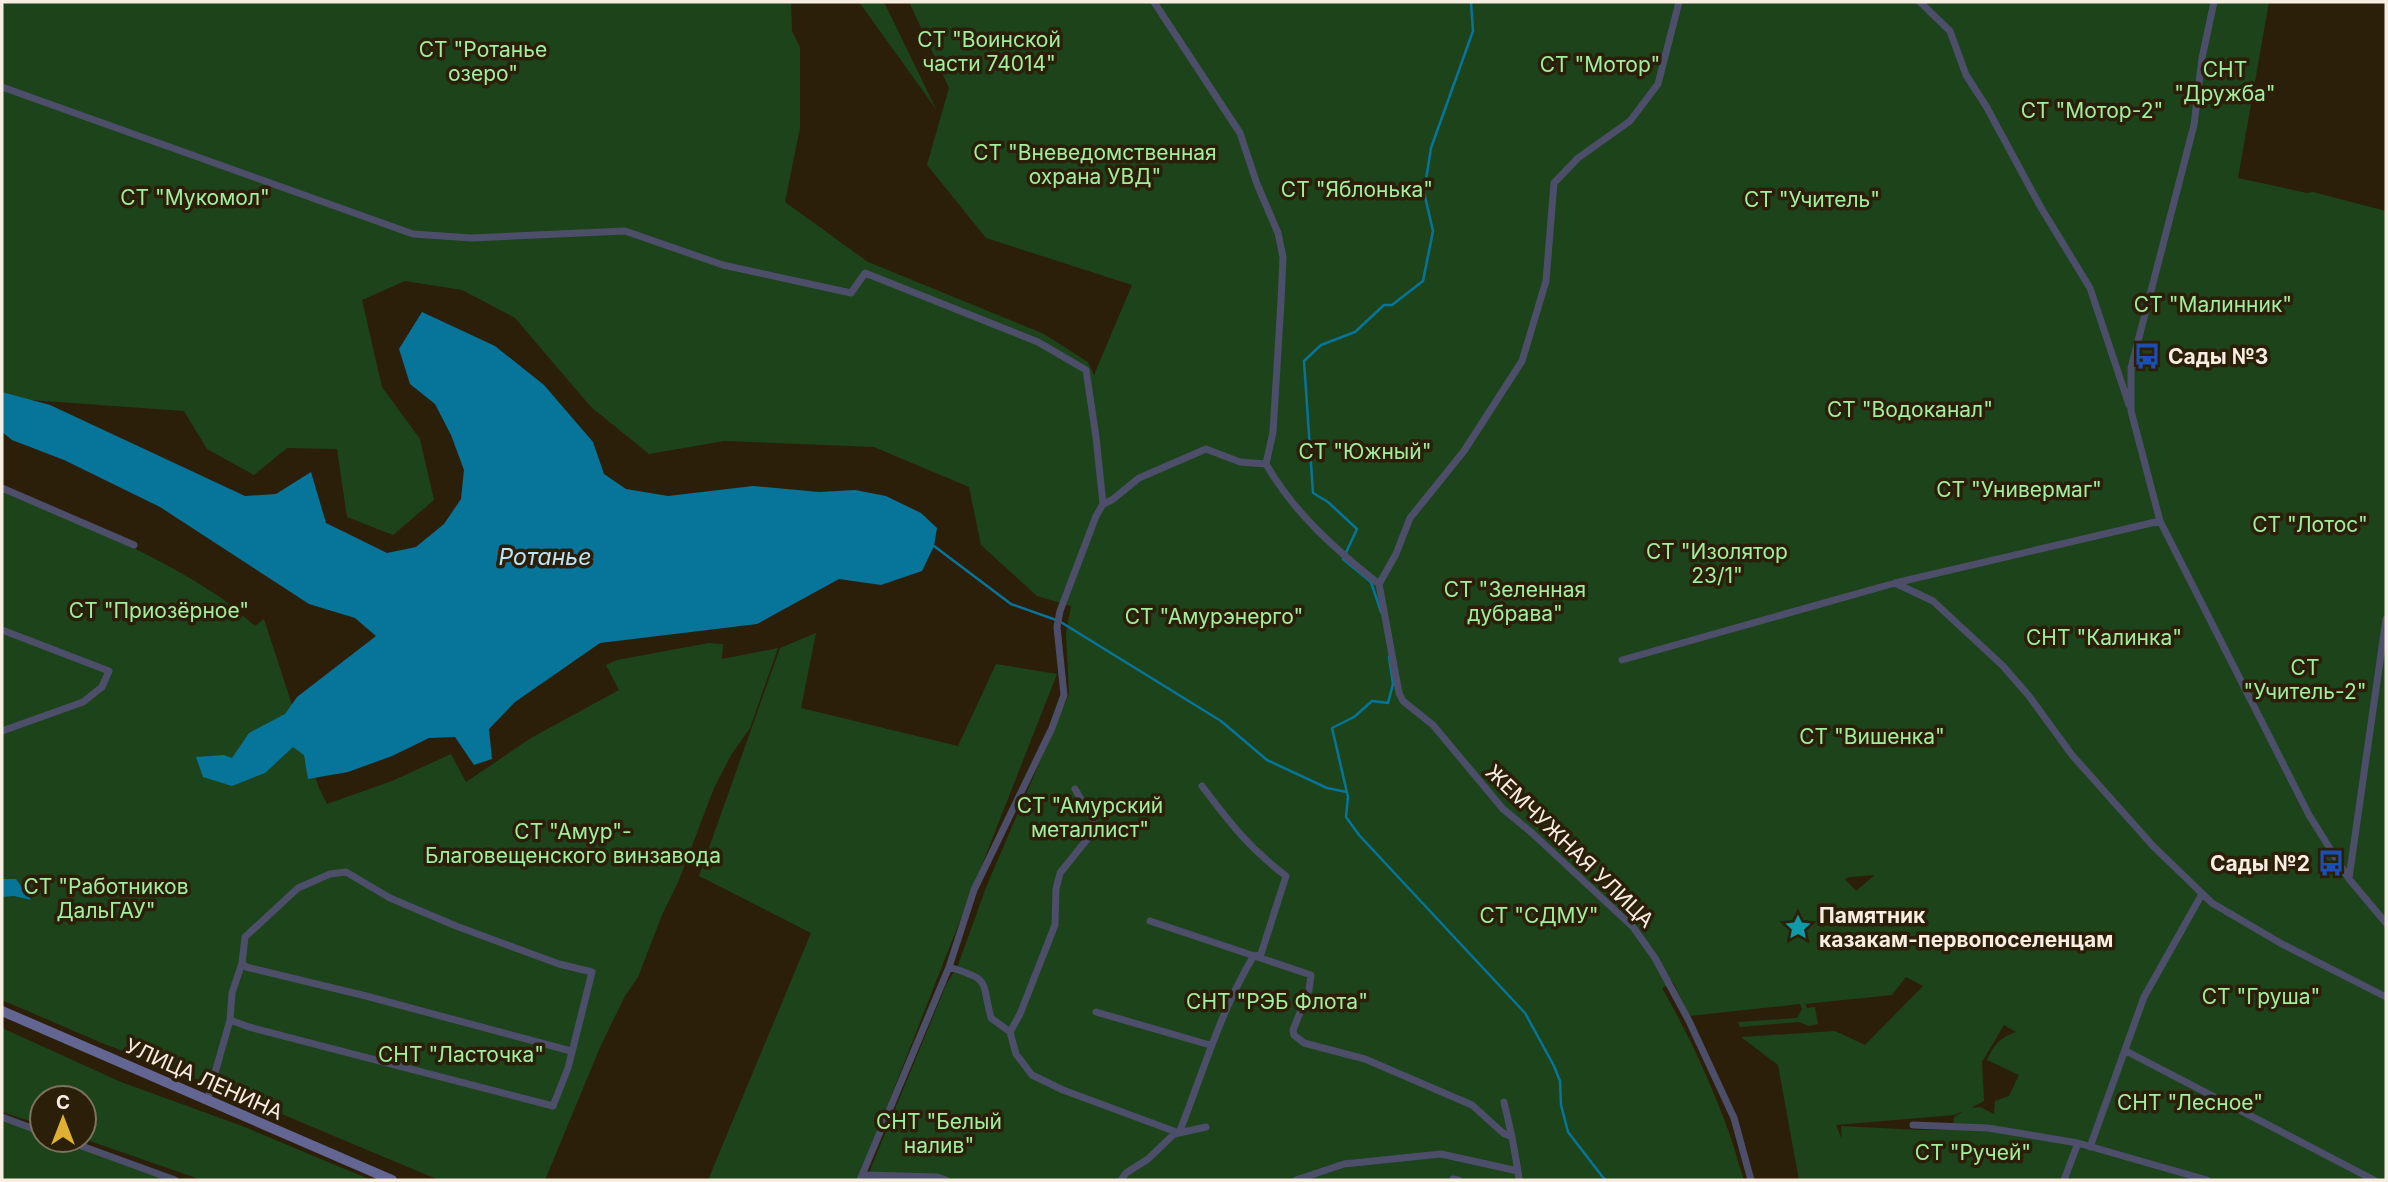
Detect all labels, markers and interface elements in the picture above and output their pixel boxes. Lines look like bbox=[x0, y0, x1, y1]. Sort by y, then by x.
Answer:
park label: СТ "Воинской части 74014" bbox=[917, 27, 1061, 76]
park label: СТ "Ротанье озеро" bbox=[419, 37, 547, 86]
park label: СТ "Мотор" bbox=[1540, 52, 1660, 77]
park label: СНТ "Дружба" bbox=[2174, 57, 2276, 106]
park label: СТ "Мотор-2" bbox=[2021, 98, 2163, 123]
park label: СТ "Вневедомственная охрана УВД" bbox=[973, 140, 1217, 189]
park label: СТ "Яблонька" bbox=[1281, 177, 1433, 202]
park label: СТ "Мукомол" bbox=[120, 185, 270, 210]
park label: СТ "Учитель" bbox=[1744, 187, 1880, 212]
park label: СТ "Малинник" bbox=[2134, 292, 2292, 317]
bus stop icon: Сады №3 bbox=[2132, 341, 2162, 371]
place label: Сады №3 bbox=[2168, 344, 2268, 369]
park label: СТ "Водоканал" bbox=[1827, 397, 1993, 422]
park label: СТ "Южный" bbox=[1299, 439, 1431, 464]
park label: СТ "Универмаг" bbox=[1936, 477, 2102, 502]
park label: СТ "Лотос" bbox=[2252, 512, 2368, 537]
park label: СТ "Изолятор 23/1" bbox=[1646, 539, 1788, 588]
water label: Ротанье bbox=[499, 543, 591, 571]
park label: СТ "Зеленная дубрава" bbox=[1444, 577, 1586, 626]
park label: СТ "Приозёрное" bbox=[69, 598, 249, 623]
park label: СТ "Амурэнерго" bbox=[1125, 604, 1303, 629]
park label: СНТ "Калинка" bbox=[2026, 625, 2182, 650]
park label: СТ "Учитель-2" bbox=[2243, 655, 2367, 704]
park label: СТ "Вишенка" bbox=[1799, 724, 1945, 749]
street label: ЖЕМЧУЖНАЯ УЛИЦА bbox=[1481, 759, 1659, 933]
park label: СТ "Амурский металлист" bbox=[1017, 793, 1163, 842]
park label: СТ "Амур"- Благовещенского винзавода bbox=[425, 819, 721, 868]
bus stop icon: Сады №2 bbox=[2316, 848, 2346, 878]
place label: Сады №2 bbox=[2210, 851, 2310, 876]
park label: СТ "Работников ДальГАУ" bbox=[23, 874, 189, 923]
park label: СТ "СДМУ" bbox=[1479, 903, 1599, 928]
place label: Памятник казакам-первопоселенцам bbox=[1819, 903, 2113, 952]
place icon: Памятник казакам-первопоселенцам bbox=[1783, 912, 1813, 942]
park label: СТ "Груша" bbox=[2202, 984, 2320, 1009]
park label: СНТ "РЭБ Флота" bbox=[1186, 989, 1368, 1014]
street label: УЛИЦА ЛЕНИНА bbox=[121, 1033, 287, 1125]
park label: СНТ "Ласточка" bbox=[378, 1042, 544, 1067]
north arrow bbox=[28, 1084, 98, 1154]
park label: СНТ "Лесное" bbox=[2117, 1090, 2263, 1115]
text: С bbox=[56, 1091, 70, 1114]
park label: СНТ "Белый налив" bbox=[876, 1109, 1002, 1158]
park label: СТ "Ручей" bbox=[1915, 1140, 2031, 1165]

